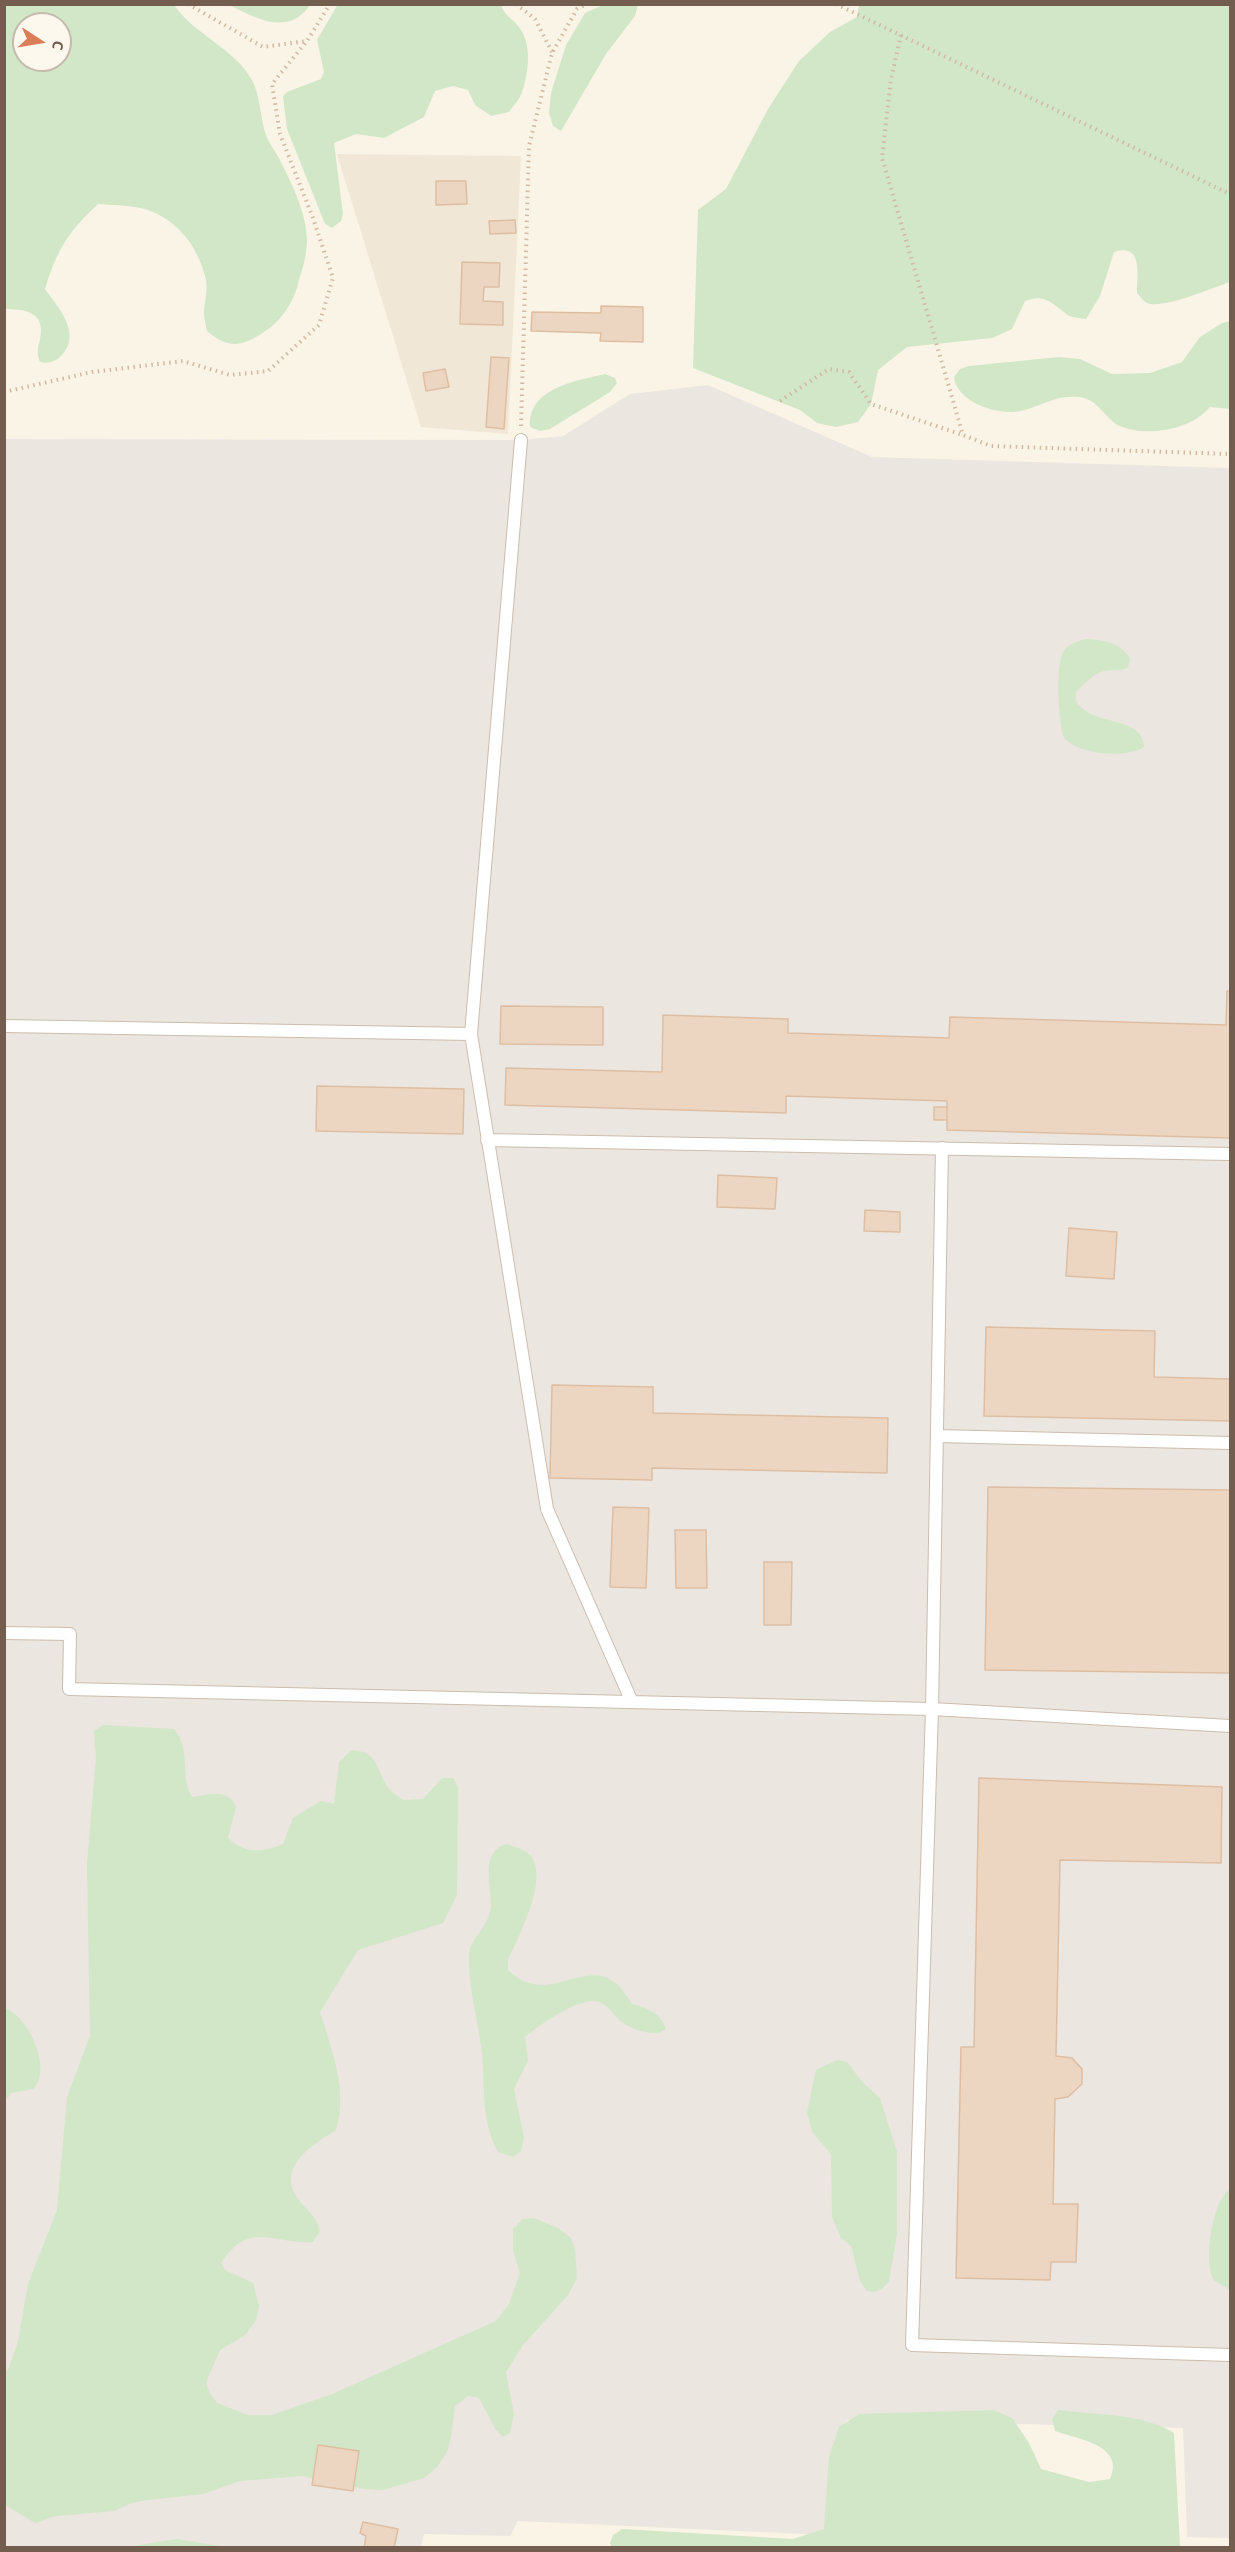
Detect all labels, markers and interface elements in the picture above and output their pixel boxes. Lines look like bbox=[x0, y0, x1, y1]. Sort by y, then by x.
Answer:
north arrow bbox=[12, 12, 72, 72]
text: С bbox=[49, 39, 66, 51]

